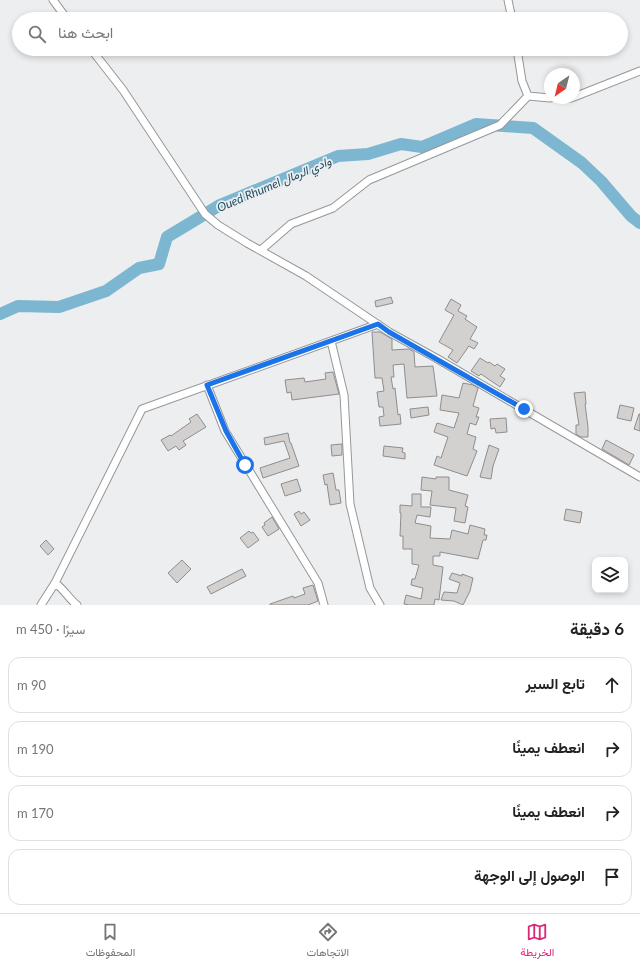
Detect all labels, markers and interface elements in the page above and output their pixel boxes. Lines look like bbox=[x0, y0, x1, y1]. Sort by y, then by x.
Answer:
search box bbox=[12, 12, 628, 56]
icon: search bbox=[26, 23, 48, 45]
text: ابحث هنا bbox=[58, 23, 113, 41]
north arrow bbox=[544, 68, 580, 104]
water label: Oued Rhumel وادي الرمال bbox=[215, 153, 335, 218]
route end bbox=[515, 400, 533, 418]
route start bbox=[236, 456, 254, 474]
map controls bbox=[592, 557, 628, 593]
button: layers bbox=[592, 557, 628, 593]
text: 6 دقيقة bbox=[570, 618, 624, 639]
text: سيرًا · 450 m bbox=[16, 621, 85, 637]
text: تابع السير bbox=[525, 674, 585, 692]
icon: ahead bbox=[601, 674, 623, 696]
text: 90 m bbox=[17, 677, 46, 693]
text: انعطف يمينًا bbox=[512, 738, 585, 756]
icon: right bbox=[601, 738, 623, 760]
text: 190 m bbox=[17, 741, 54, 757]
text: انعطف يمينًا bbox=[512, 802, 585, 820]
icon: right bbox=[601, 802, 623, 824]
text: 170 m bbox=[17, 805, 54, 821]
text: الوصول إلى الوجهة bbox=[474, 866, 585, 884]
icon: arrive bbox=[601, 866, 623, 888]
tab: المحفوظات bbox=[86, 921, 135, 962]
tab: الاتجاهات bbox=[306, 921, 349, 962]
tab: الخريطة bbox=[520, 921, 554, 962]

